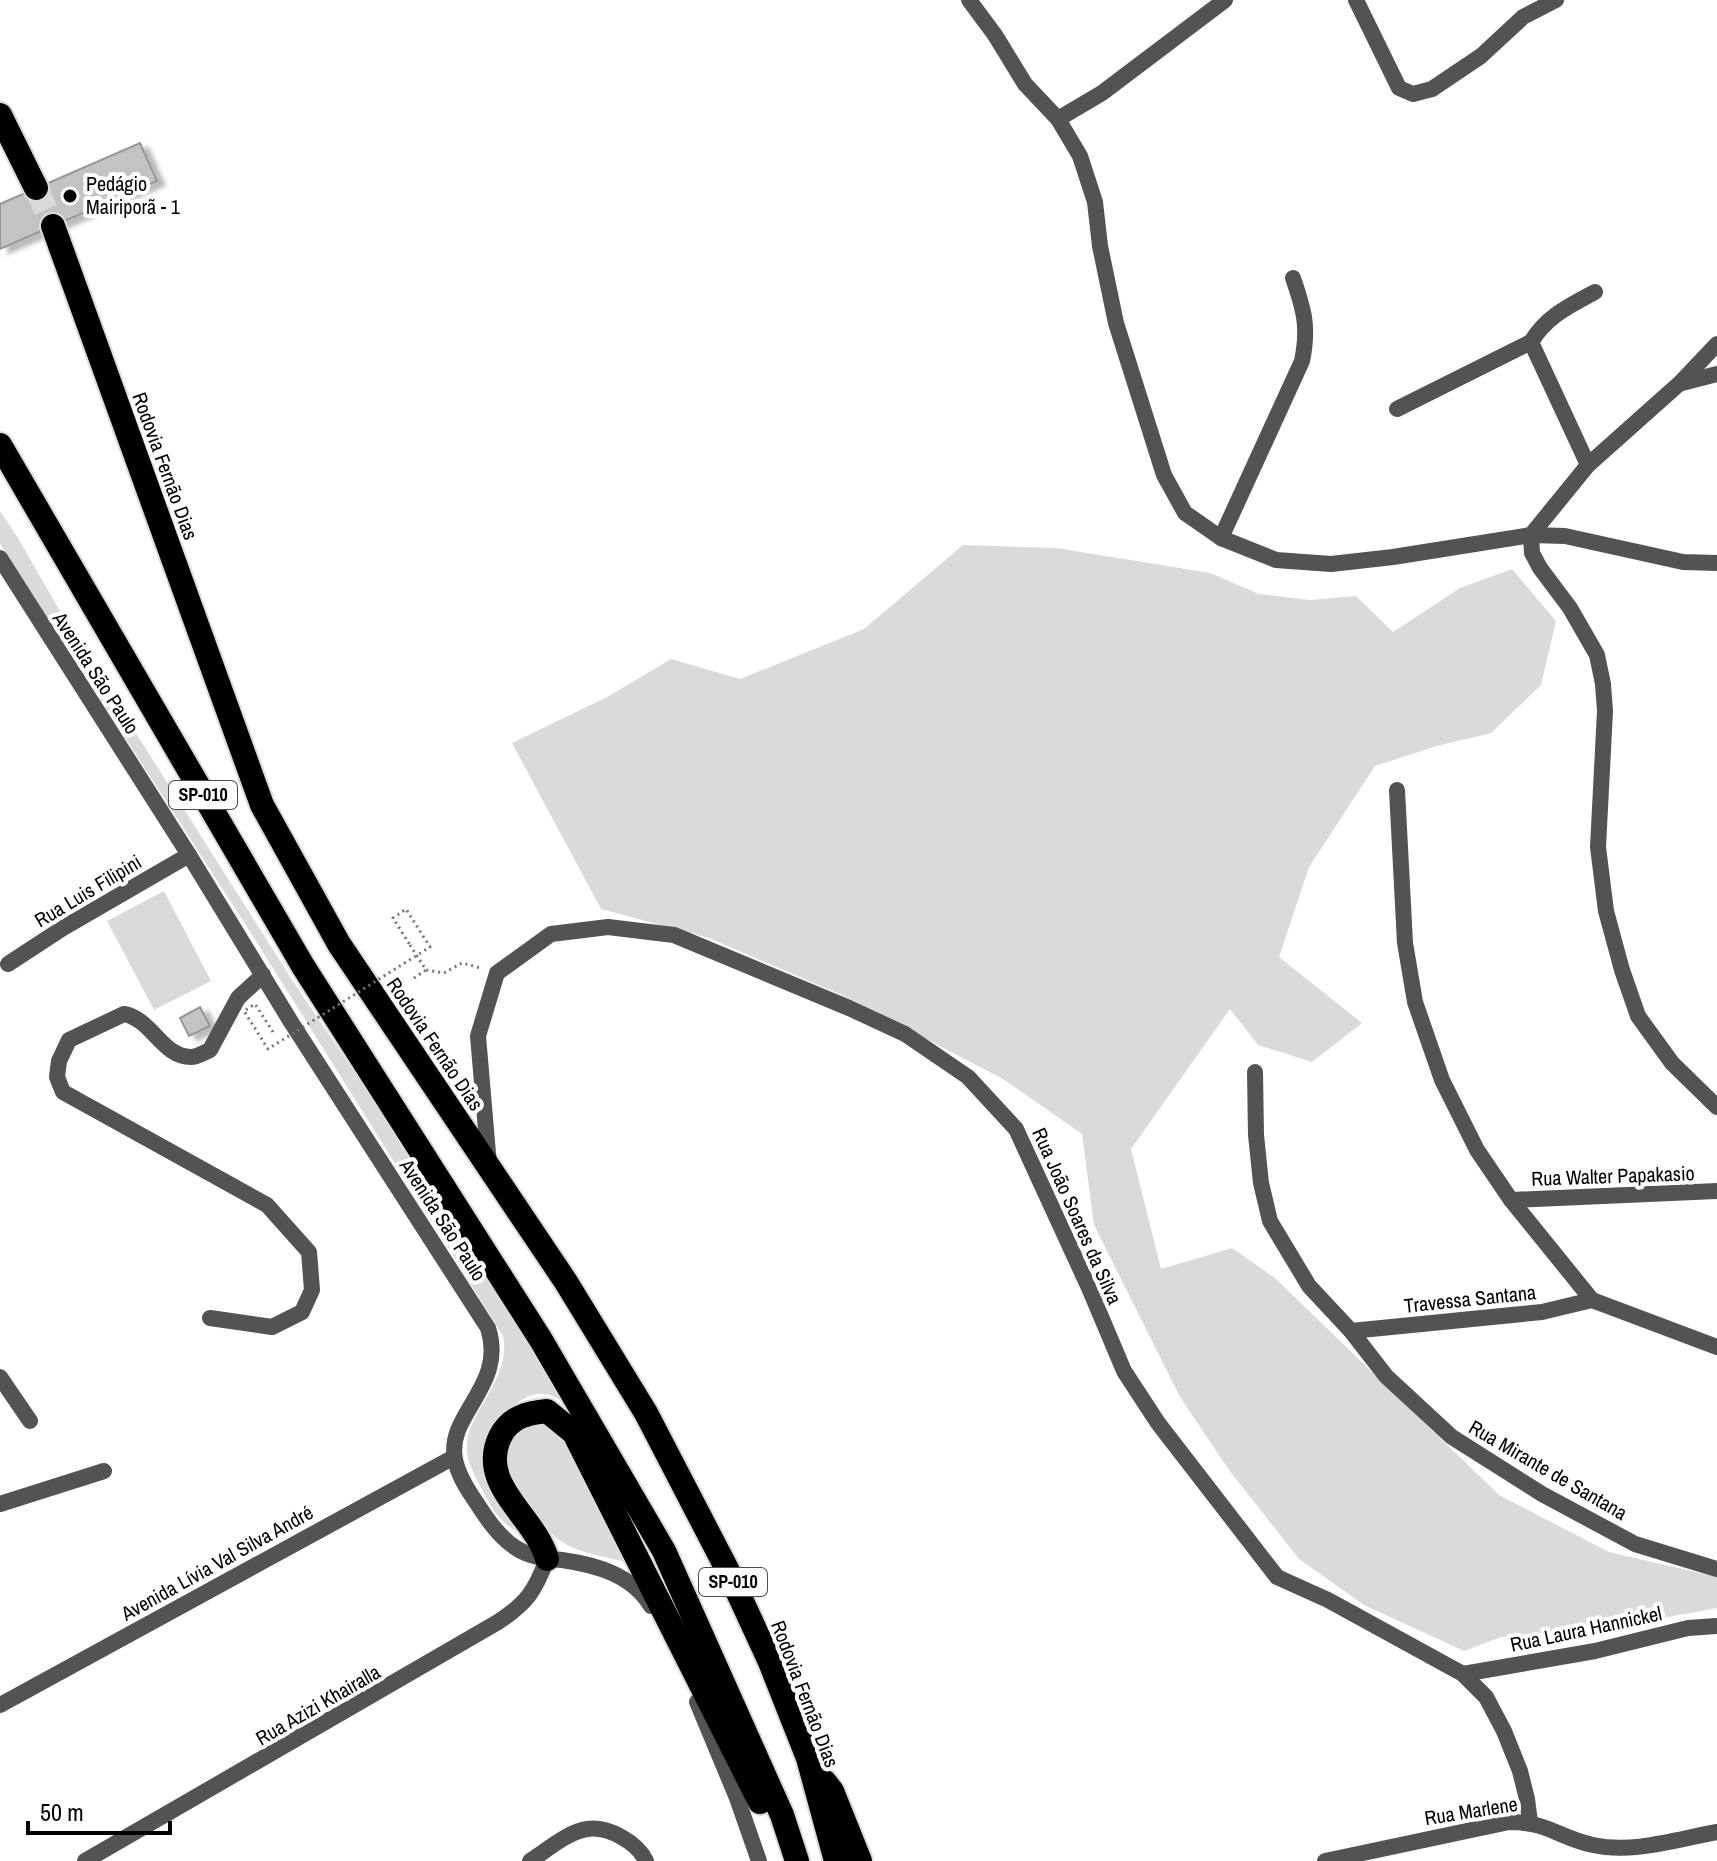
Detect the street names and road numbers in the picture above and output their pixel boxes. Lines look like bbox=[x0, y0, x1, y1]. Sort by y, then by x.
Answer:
street label: Rodovia Fernão Dias bbox=[126, 388, 205, 543]
street label: Avenida São Paulo bbox=[46, 606, 146, 739]
road number: SP-010 bbox=[169, 781, 237, 809]
street label: Rua Luis Filipini bbox=[29, 848, 146, 933]
street label: Rodovia Fernão Dias bbox=[381, 972, 490, 1116]
street label: Rua João Soares da Silva bbox=[1026, 1123, 1129, 1308]
street label: Avenida São Paulo bbox=[393, 1153, 493, 1286]
street label: Rua Walter Papakasio bbox=[1531, 1159, 1695, 1192]
street label: Travessa Santana bbox=[1403, 1278, 1537, 1319]
street label: Rua Mirante de Santana bbox=[1464, 1413, 1632, 1526]
street label: Avenida Lívia Val Silva André bbox=[115, 1499, 318, 1627]
road number: SP-010 bbox=[699, 1568, 767, 1596]
street label: Rua Laura Hannickel bbox=[1508, 1599, 1664, 1658]
street label: Rodovia Fernão Dias bbox=[765, 1617, 846, 1771]
street label: Rua Azizi Khairalla bbox=[251, 1658, 385, 1751]
street label: Rua Marlene bbox=[1422, 1790, 1519, 1831]

